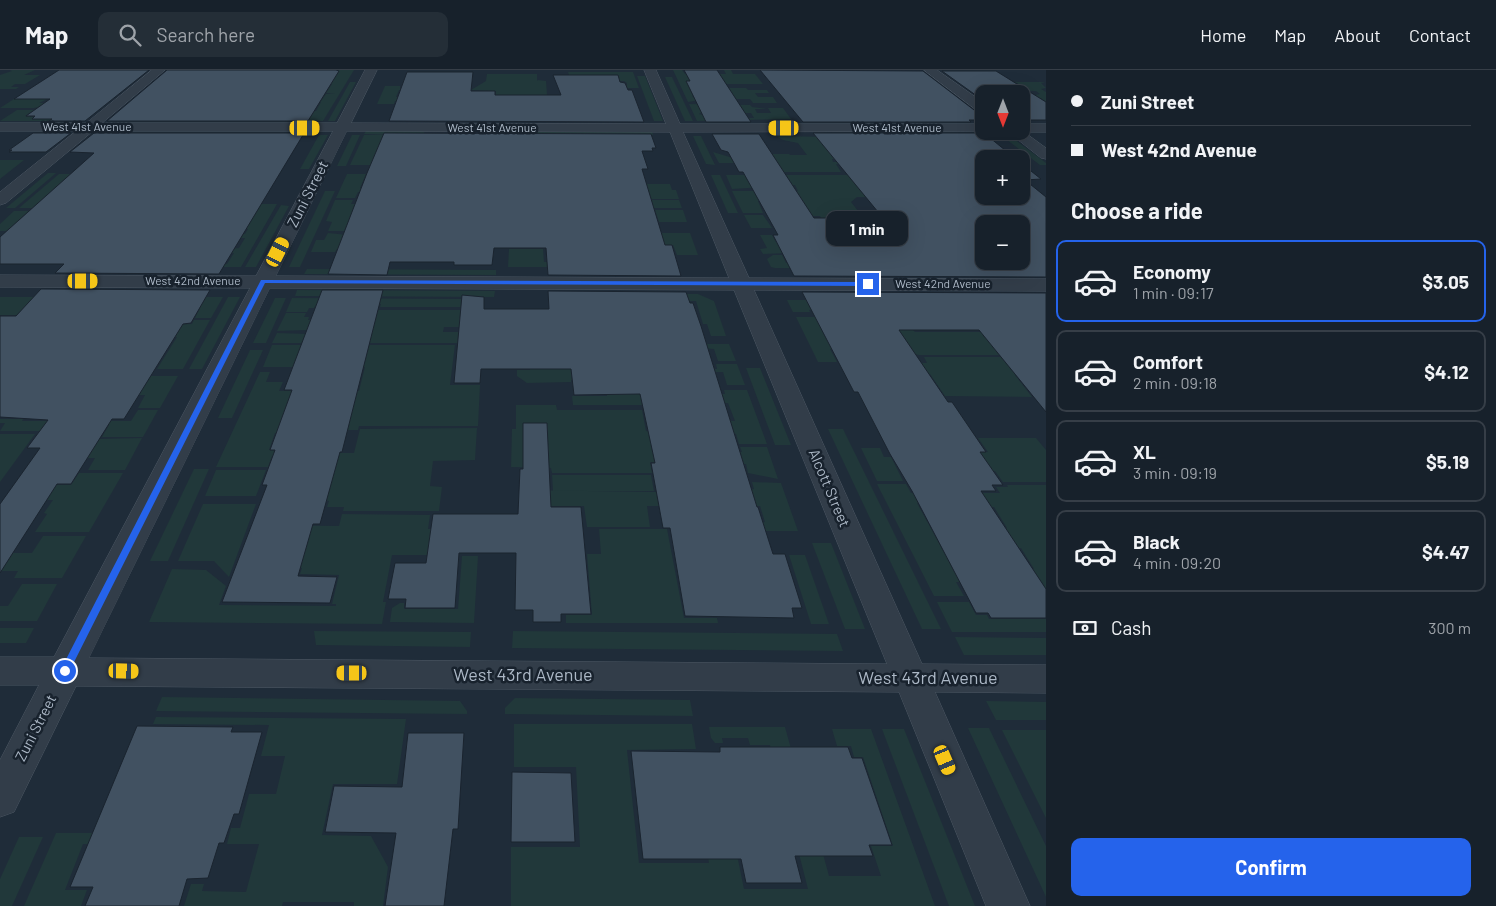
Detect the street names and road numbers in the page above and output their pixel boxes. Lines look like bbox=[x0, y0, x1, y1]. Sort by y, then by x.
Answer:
street label: West 41st Avenue bbox=[42, 119, 132, 133]
street label: West 41st Avenue bbox=[447, 120, 537, 134]
street label: West 41st Avenue bbox=[852, 120, 942, 134]
street label: Zuni Street bbox=[283, 157, 332, 230]
street label: West 42nd Avenue bbox=[145, 273, 241, 287]
street label: West 42nd Avenue bbox=[895, 276, 991, 290]
street label: Alcott Street bbox=[805, 446, 854, 529]
street label: West 43rd Avenue bbox=[453, 663, 593, 685]
street label: West 43rd Avenue bbox=[858, 666, 998, 688]
street label: Zuni Street bbox=[11, 691, 60, 764]

